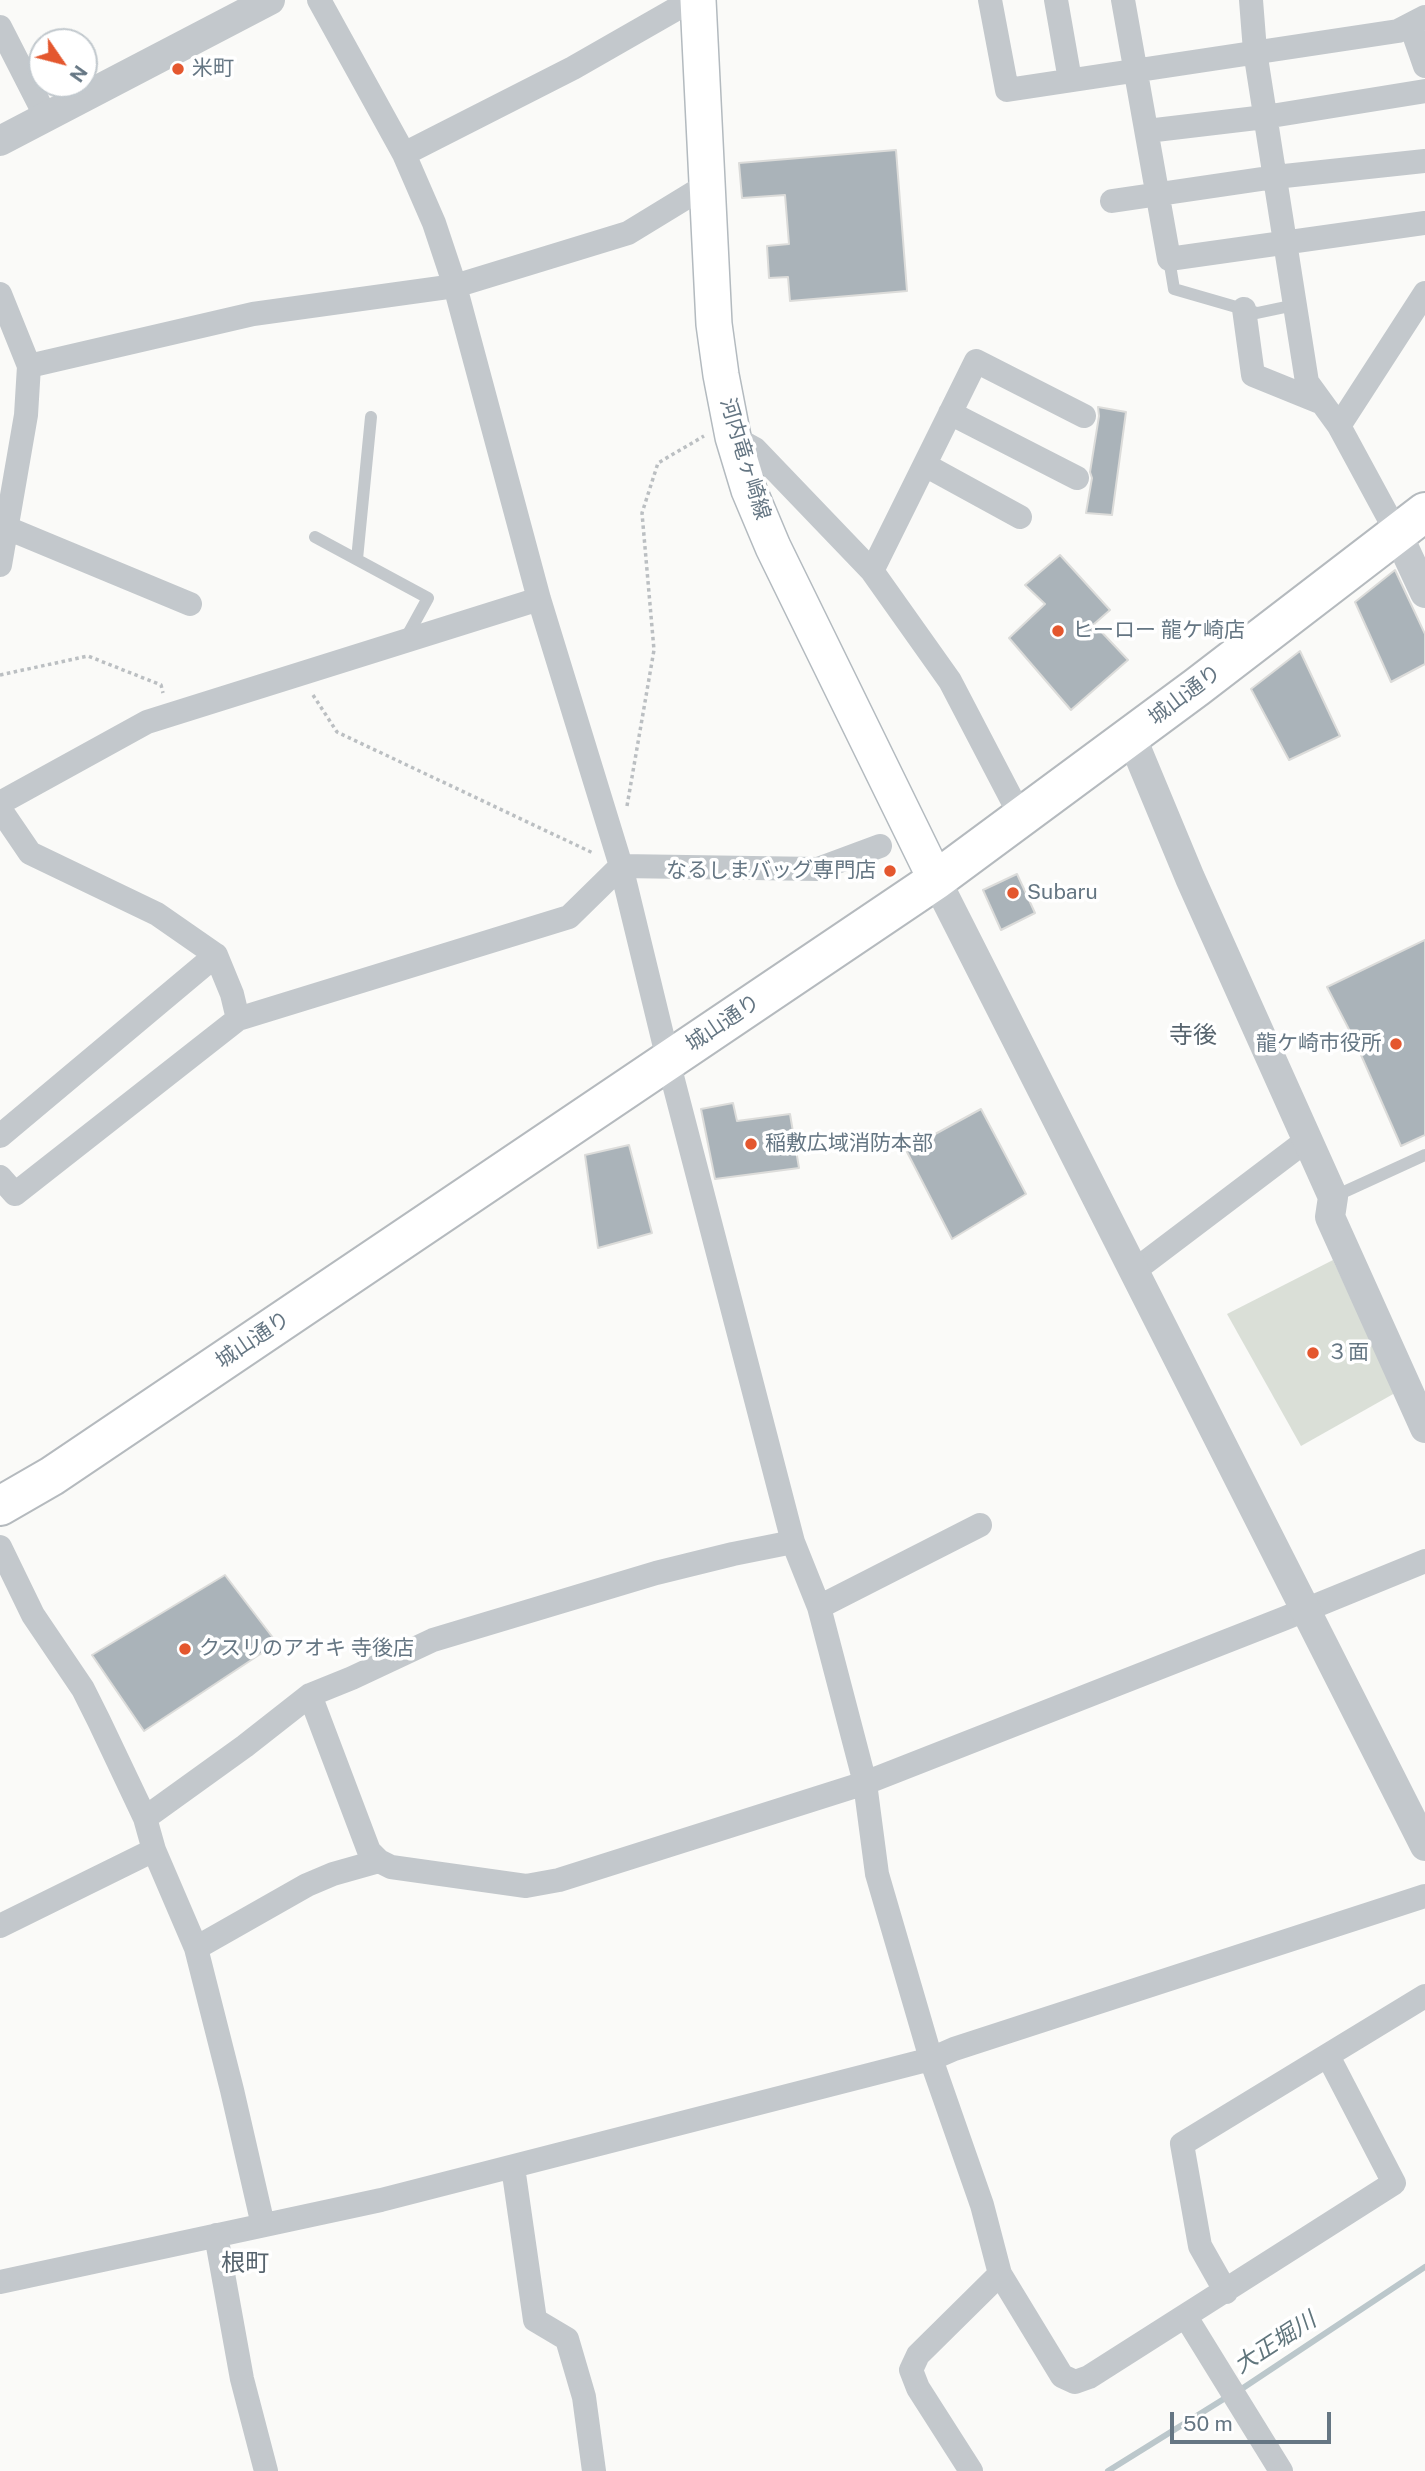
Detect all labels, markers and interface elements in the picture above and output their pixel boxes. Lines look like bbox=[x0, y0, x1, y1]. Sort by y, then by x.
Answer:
north arrow bbox=[28, 28, 98, 98]
place label: 米町 bbox=[192, 56, 234, 82]
text: N bbox=[65, 61, 92, 86]
marker: 米町 bbox=[170, 61, 186, 77]
street label: 河内竜ヶ崎線 bbox=[715, 395, 775, 523]
place label: ヒーロー 龍ケ崎店 bbox=[1072, 618, 1245, 644]
marker: ヒーロー 龍ケ崎店 bbox=[1050, 623, 1066, 639]
street label: 城山通り bbox=[1144, 660, 1226, 730]
place label: なるしまバッグ専門店 bbox=[666, 858, 876, 884]
marker: なるしまバッグ専門店 bbox=[882, 863, 898, 879]
place label: Subaru bbox=[1027, 880, 1098, 906]
marker: Subaru bbox=[1005, 885, 1021, 901]
street label: 城山通り bbox=[681, 989, 765, 1057]
district label: 寺後 bbox=[1169, 1022, 1217, 1050]
place label: 龍ケ崎市役所 bbox=[1256, 1031, 1382, 1057]
marker: 龍ケ崎市役所 bbox=[1388, 1036, 1404, 1052]
place label: 稲敷広域消防本部 bbox=[765, 1131, 933, 1157]
marker: 稲敷広域消防本部 bbox=[743, 1136, 759, 1152]
street label: 城山通り bbox=[211, 1306, 295, 1374]
place label: ３面 bbox=[1327, 1340, 1369, 1366]
marker: ３面 bbox=[1305, 1345, 1321, 1361]
place label: クスリのアオキ 寺後店 bbox=[199, 1636, 414, 1662]
marker: クスリのアオキ 寺後店 bbox=[177, 1641, 193, 1657]
district label: 根町 bbox=[221, 2250, 269, 2278]
water label: 大正堀川 bbox=[1229, 2306, 1321, 2380]
scale bar bbox=[1173, 2398, 1334, 2442]
text: 50 m bbox=[1183, 2411, 1233, 2436]

